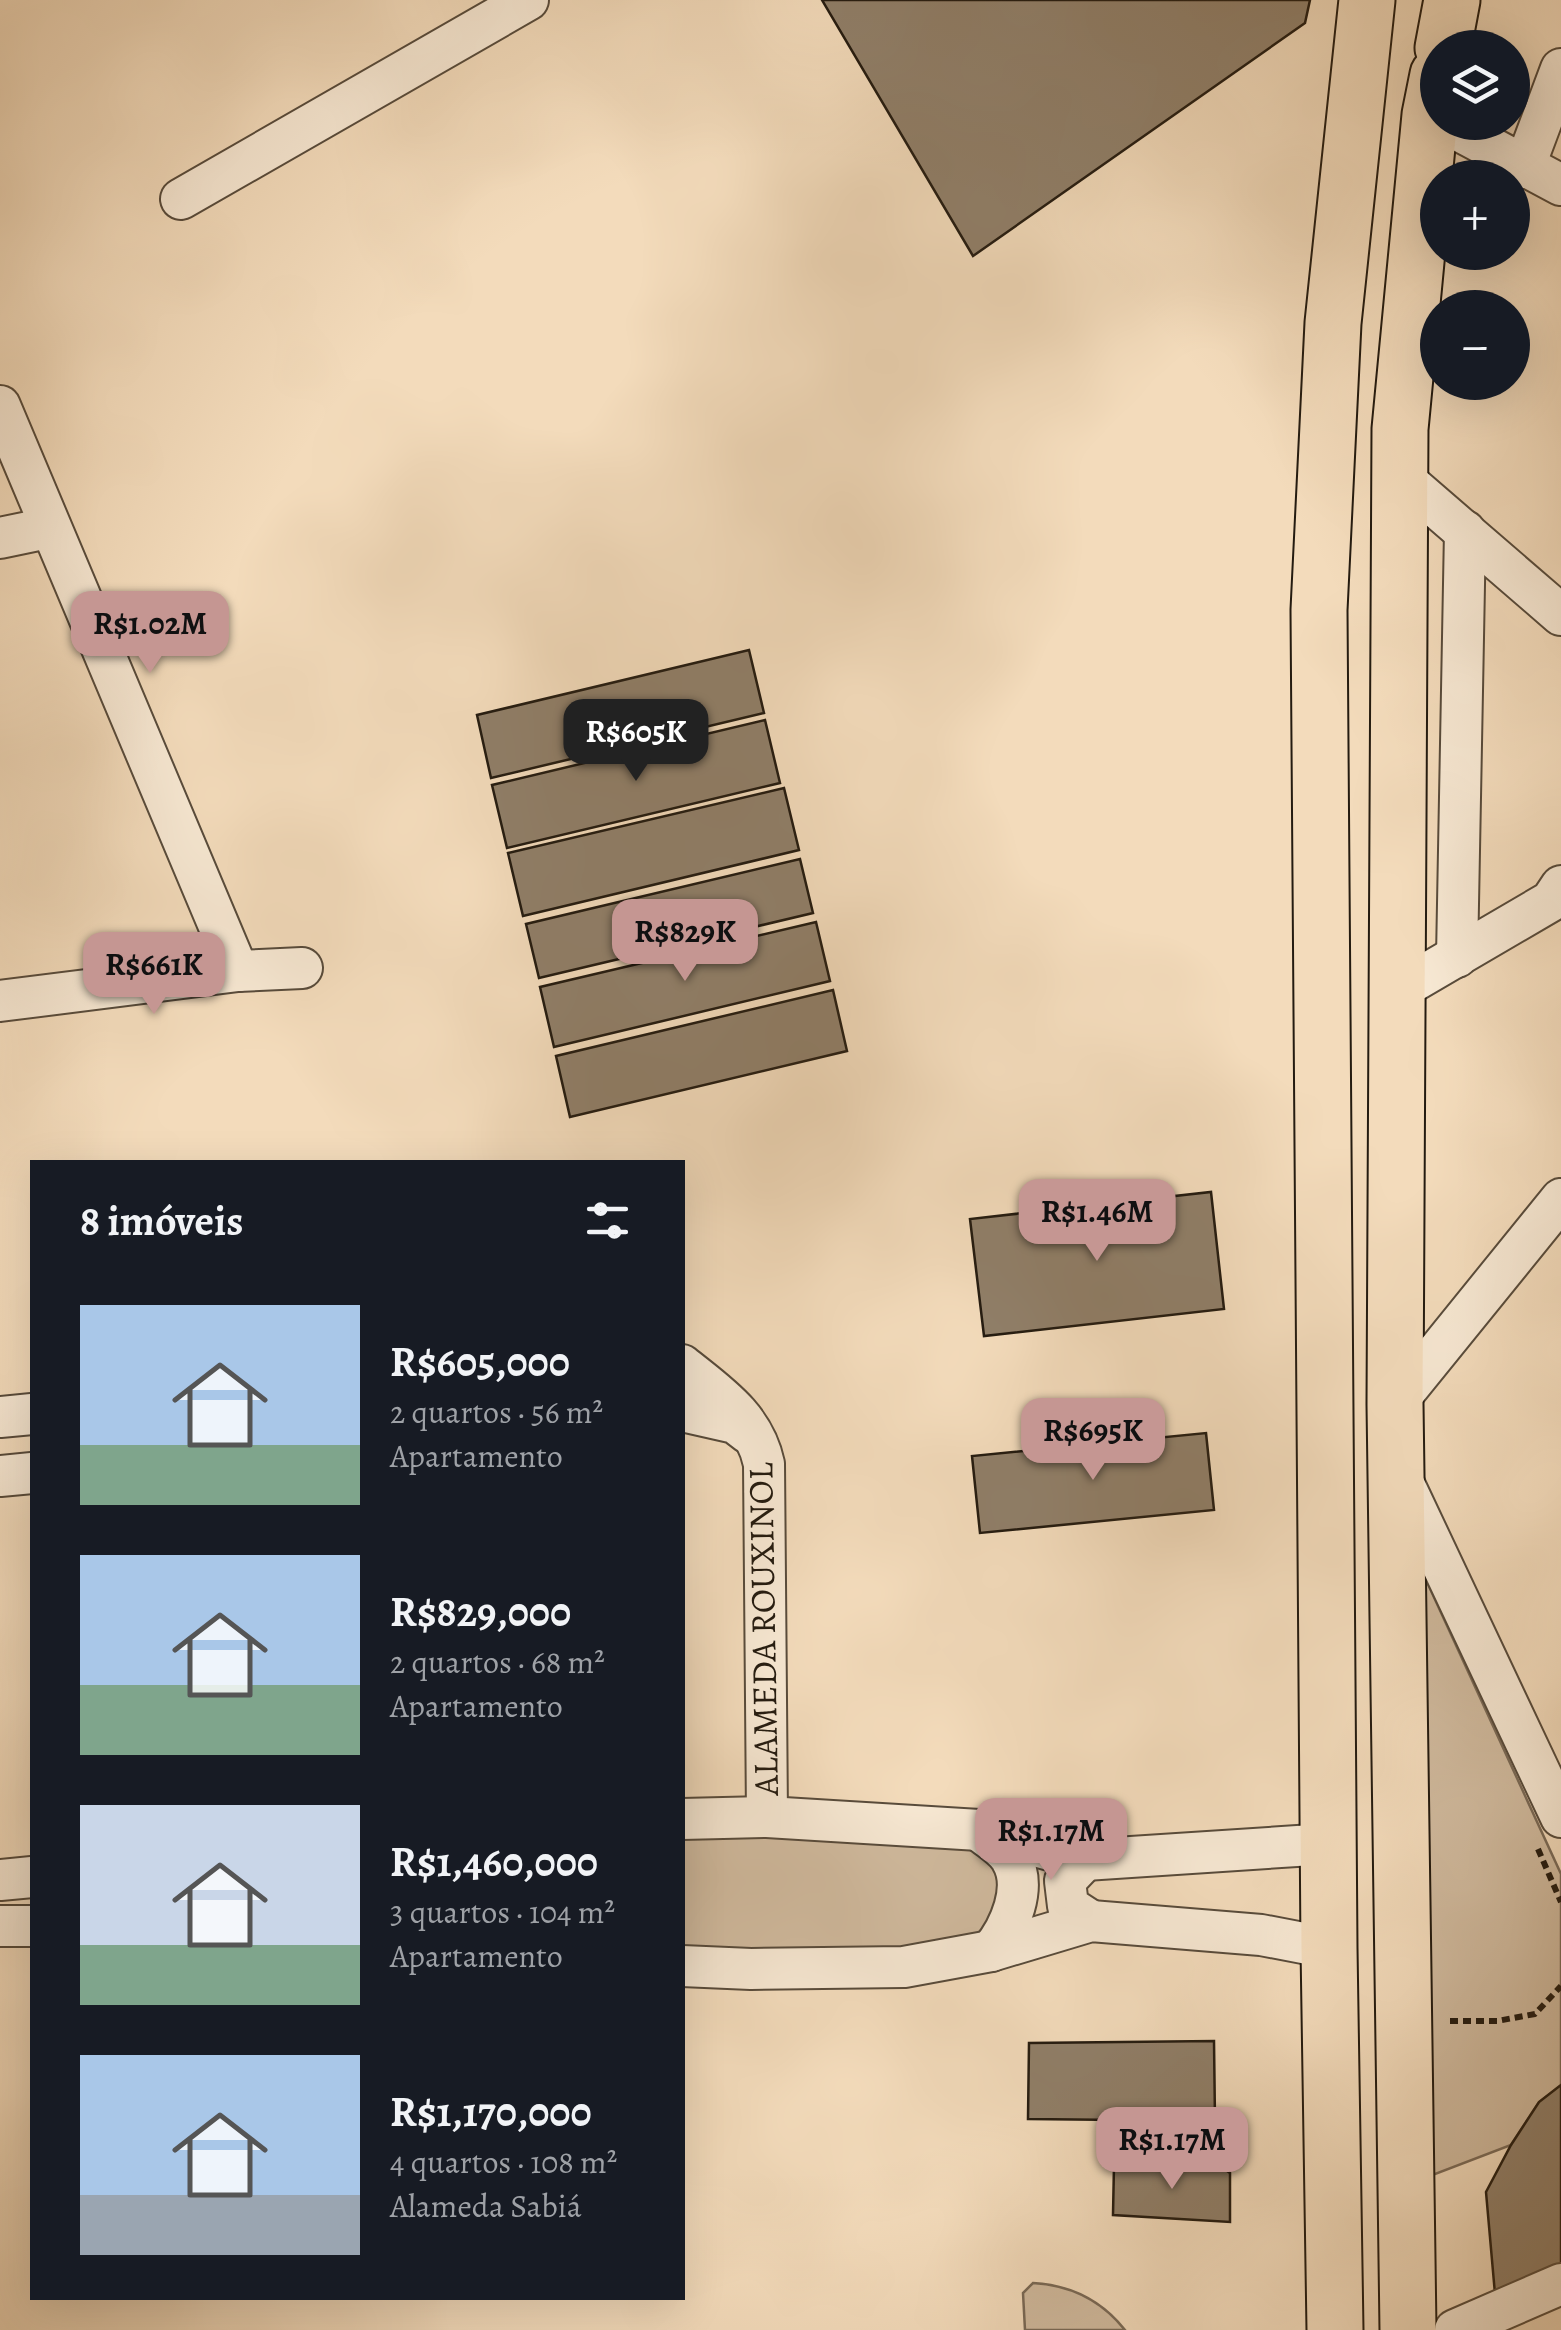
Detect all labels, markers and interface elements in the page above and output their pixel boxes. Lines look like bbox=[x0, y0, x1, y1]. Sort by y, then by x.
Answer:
map controls bbox=[1420, 30, 1530, 400]
button: layers bbox=[1420, 30, 1530, 140]
button: + bbox=[1420, 160, 1530, 270]
button: − bbox=[1420, 290, 1530, 400]
pin: R$1.02M bbox=[58, 591, 242, 676]
text: R$1.02M bbox=[93, 601, 207, 645]
pin: R$605K bbox=[555, 699, 717, 784]
text: R$605K bbox=[585, 709, 687, 753]
pin: R$829K bbox=[604, 899, 766, 984]
text: R$829K bbox=[634, 909, 736, 953]
pin: R$661K bbox=[73, 932, 235, 1017]
text: R$661K bbox=[105, 942, 203, 986]
pin: R$1.46M bbox=[1005, 1179, 1189, 1264]
text: R$1.46M bbox=[1041, 1189, 1153, 1233]
text: 8 imóveis bbox=[80, 1192, 243, 1249]
icon: filters bbox=[580, 1193, 635, 1248]
text: R$605,000 bbox=[390, 1333, 570, 1390]
icon: home bbox=[160, 1345, 280, 1465]
text: 2 quartos · 56 m² bbox=[390, 1390, 603, 1434]
pin: R$695K bbox=[1012, 1398, 1174, 1483]
text: R$695K bbox=[1043, 1408, 1143, 1452]
text: Apartamento bbox=[390, 1434, 563, 1478]
street label: ALAMEDA ROUXINOL bbox=[736, 1462, 790, 1797]
text: R$829,000 bbox=[390, 1583, 571, 1640]
icon: home bbox=[160, 1595, 280, 1715]
text: 2 quartos · 68 m² bbox=[390, 1640, 605, 1684]
text: Apartamento bbox=[390, 1684, 563, 1728]
pin: R$1.17M bbox=[959, 1798, 1143, 1883]
text: R$1.17M bbox=[997, 1808, 1105, 1852]
text: R$1,460,000 bbox=[390, 1833, 598, 1890]
icon: home bbox=[160, 1845, 280, 1965]
text: 3 quartos · 104 m² bbox=[390, 1890, 615, 1934]
text: Apartamento bbox=[390, 1934, 563, 1978]
text: R$1,170,000 bbox=[390, 2083, 592, 2140]
icon: home bbox=[160, 2095, 280, 2215]
pin: R$1.17M bbox=[1080, 2107, 1264, 2192]
text: R$1.17M bbox=[1118, 2117, 1226, 2161]
text: 4 quartos · 108 m² bbox=[390, 2140, 617, 2184]
text: Alameda Sabiá bbox=[390, 2184, 582, 2228]

